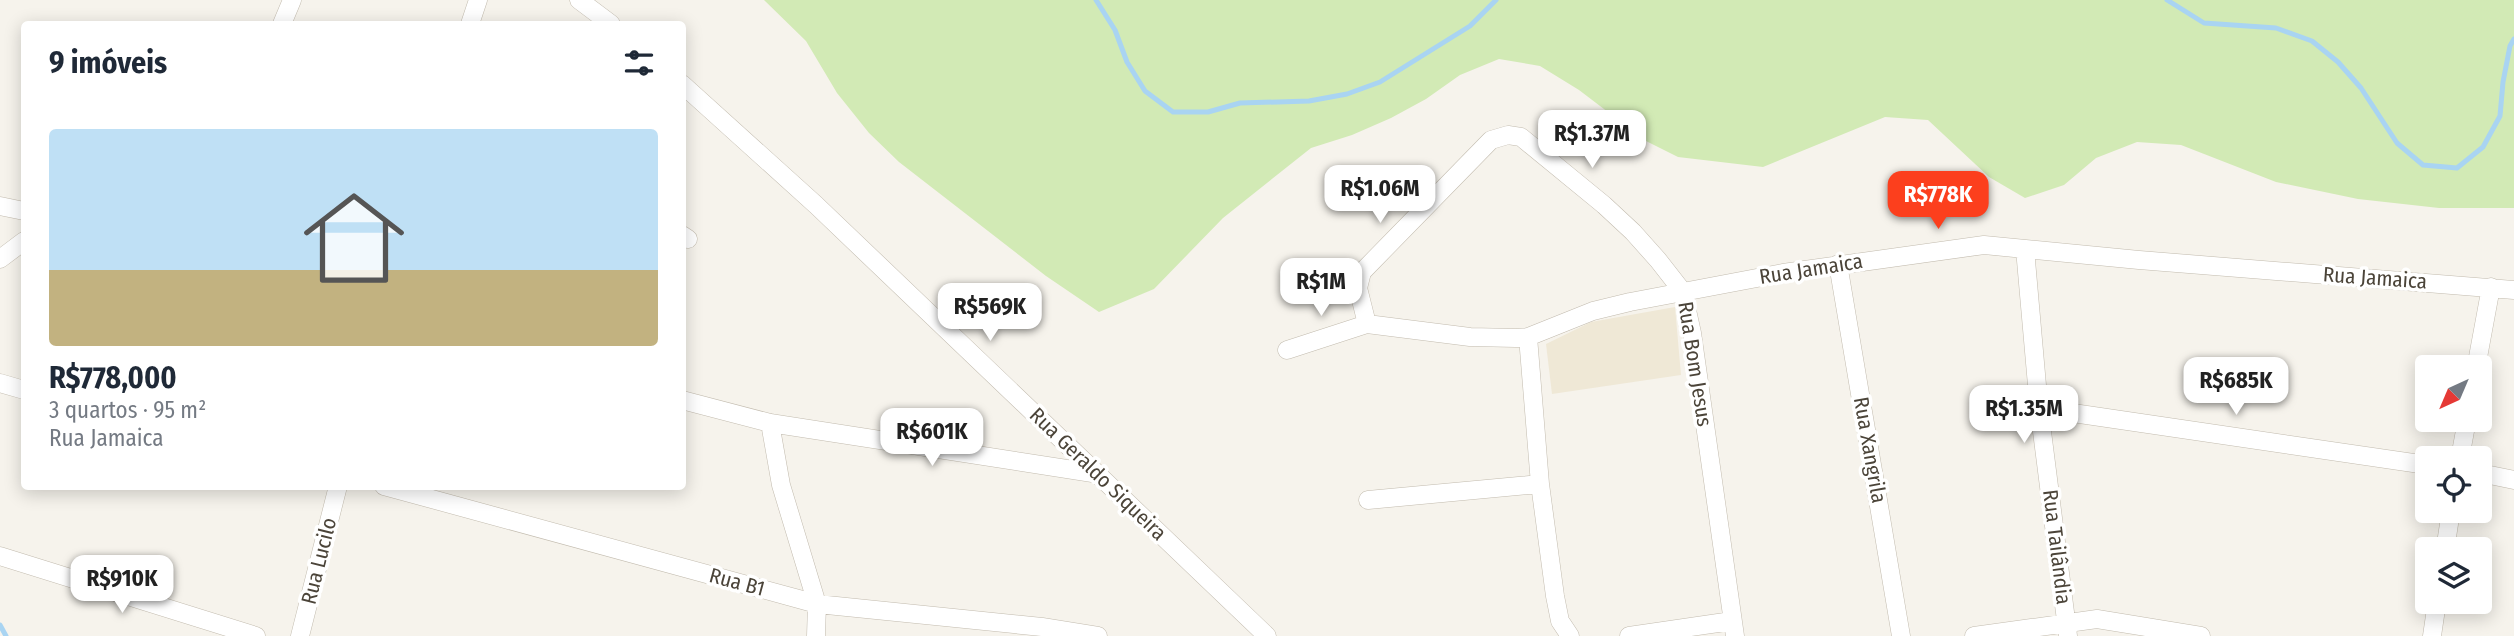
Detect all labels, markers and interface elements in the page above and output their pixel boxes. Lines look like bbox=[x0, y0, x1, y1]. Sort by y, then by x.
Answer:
icon: filters bbox=[620, 44, 658, 82]
text: 9 imóveis bbox=[49, 45, 167, 81]
pin: R$1.37M bbox=[1527, 110, 1657, 170]
text: R$1.37M bbox=[1554, 119, 1630, 147]
pin: R$1.06M bbox=[1315, 166, 1445, 225]
pin: R$778K bbox=[1881, 172, 1995, 231]
text: R$1.06M bbox=[1340, 174, 1420, 202]
icon: home bbox=[291, 175, 417, 301]
text: R$778K bbox=[1904, 180, 1972, 208]
street label: Rua Jamaica bbox=[1757, 248, 1865, 290]
pin: R$1M bbox=[1280, 258, 1362, 318]
street label: Rua Jamaica bbox=[2322, 261, 2428, 295]
text: R$1M bbox=[1296, 267, 1346, 295]
pin: R$569K bbox=[933, 284, 1047, 343]
text: R$569K bbox=[954, 292, 1026, 320]
street label: Rua Bom Jesus bbox=[1672, 300, 1718, 428]
north arrow bbox=[2415, 355, 2492, 432]
map controls bbox=[2415, 355, 2492, 614]
pin: R$685K bbox=[2179, 358, 2293, 417]
text: R$778,000 bbox=[49, 360, 177, 396]
text: R$685K bbox=[2199, 366, 2273, 394]
pin: R$1.35M bbox=[1959, 386, 2089, 445]
text: R$1.35M bbox=[1985, 394, 2063, 422]
street label: Rua Xangrila bbox=[1848, 395, 1892, 505]
text: 3 quartos · 95 m² bbox=[49, 396, 206, 424]
street label: Rua Geraldo Siqueira bbox=[1024, 402, 1172, 546]
pin: R$601K bbox=[875, 408, 989, 468]
text: R$601K bbox=[896, 417, 968, 445]
text: Rua Jamaica bbox=[49, 424, 163, 452]
button: locate bbox=[2415, 446, 2492, 523]
street label: Rua Tailândia bbox=[2037, 488, 2077, 606]
street label: Rua Lucilo bbox=[296, 515, 342, 607]
button: layers bbox=[2415, 537, 2492, 614]
pin: R$910K bbox=[65, 556, 179, 615]
street label: Rua B1 bbox=[706, 562, 768, 602]
text: R$910K bbox=[86, 564, 158, 592]

